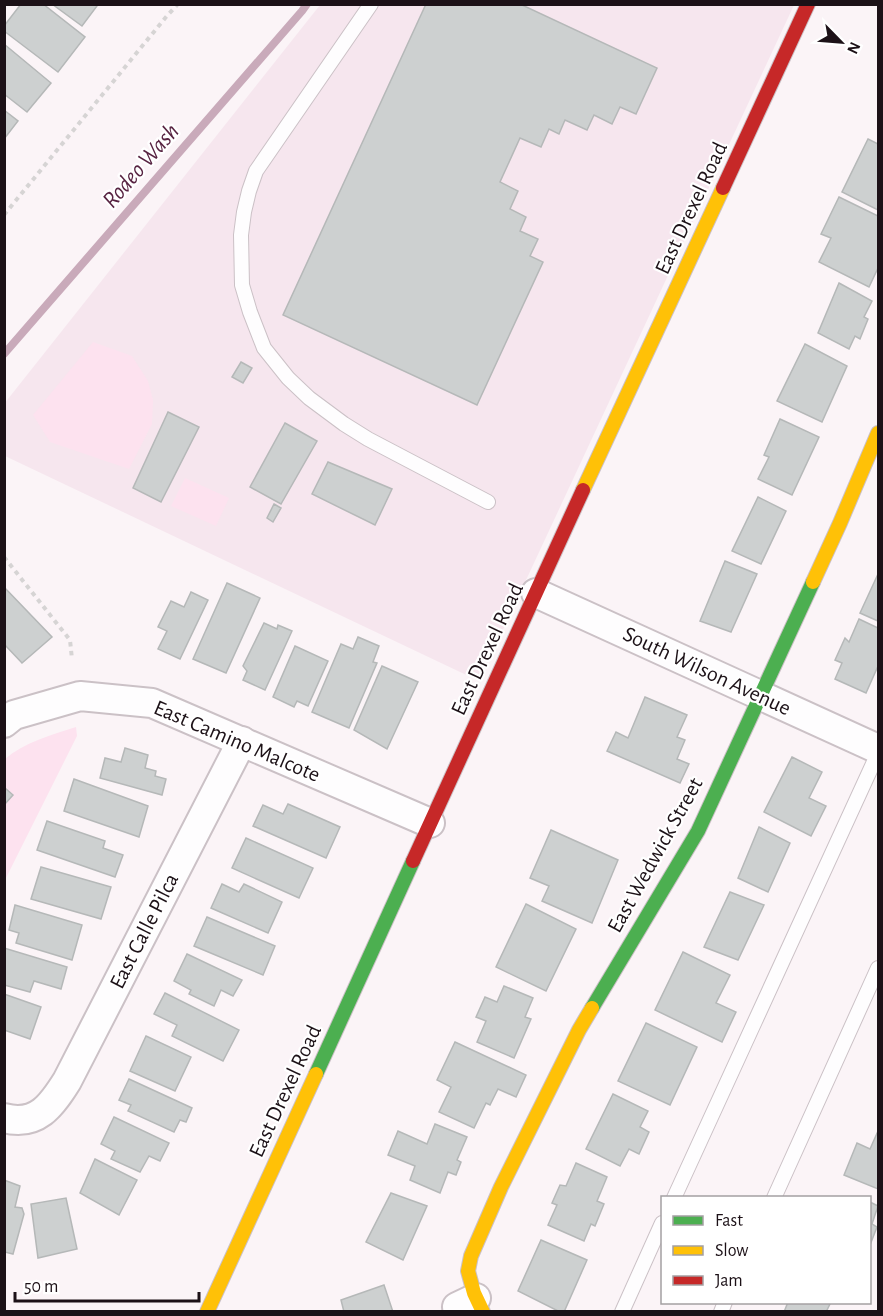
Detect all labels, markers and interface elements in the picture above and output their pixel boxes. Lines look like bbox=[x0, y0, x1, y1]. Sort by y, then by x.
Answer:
north arrow bbox=[811, 12, 871, 72]
text: N bbox=[844, 39, 863, 56]
water label: Rodeo Wash bbox=[98, 119, 184, 213]
street label: East Drexel Road bbox=[651, 139, 731, 277]
street label: East Drexel Road bbox=[447, 580, 527, 718]
street label: South Wilson Avenue bbox=[620, 623, 794, 719]
street label: East Camino Malcote bbox=[151, 696, 323, 786]
street label: East Wedwick Street bbox=[603, 774, 707, 936]
street label: East Calle Pilca bbox=[106, 870, 182, 992]
street label: East Drexel Road bbox=[245, 1022, 325, 1160]
legend bbox=[661, 1196, 871, 1304]
text: Fast bbox=[715, 1212, 743, 1230]
text: Slow bbox=[715, 1242, 748, 1260]
scale bar bbox=[15, 1265, 200, 1303]
text: Jam bbox=[715, 1272, 743, 1290]
text: 50 m bbox=[24, 1278, 58, 1296]

